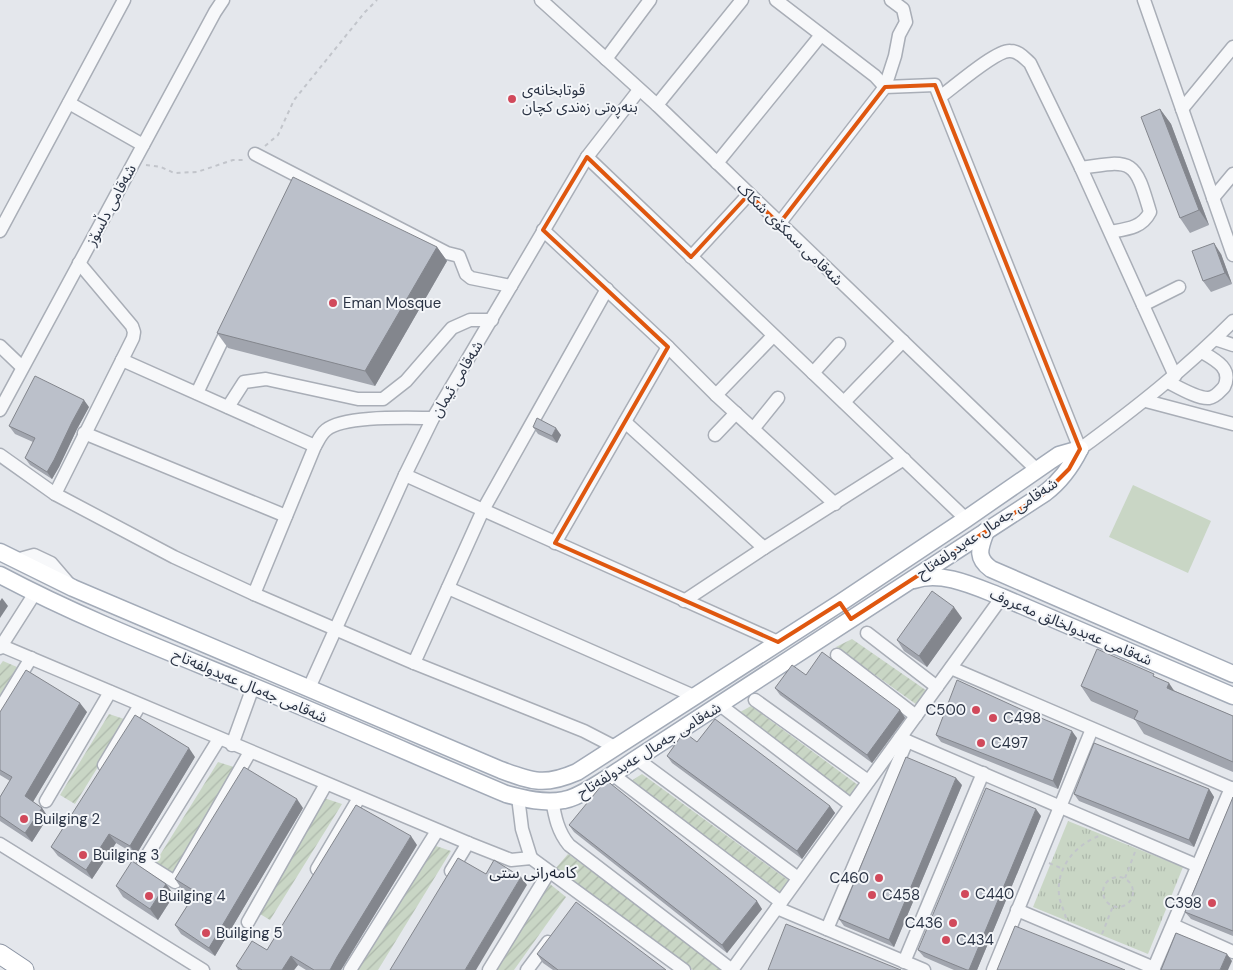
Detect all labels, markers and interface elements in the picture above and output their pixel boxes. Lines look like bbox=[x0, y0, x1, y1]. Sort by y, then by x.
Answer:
place label: قوتابخانەی بنەڕەتی زەندی کچان bbox=[522, 80, 638, 119]
marker: قوتابخانەی بنەڕەتی زەندی کچان bbox=[506, 93, 518, 105]
street label: شەقامی دڵسۆز bbox=[80, 160, 141, 250]
street label: شەقامی سمکۆی شکاک bbox=[733, 178, 848, 290]
place label: Eman Mosque bbox=[343, 293, 441, 313]
marker: Eman Mosque bbox=[327, 297, 339, 309]
street label: شەقامی ئیمان bbox=[426, 337, 488, 421]
street label: شەقامی جەمال عەبدولفەتاح bbox=[912, 473, 1063, 584]
street label: شەقامی عەبدولخالق مەعروف bbox=[987, 584, 1155, 670]
street label: شەقامی جەمال عەبدولفەتاح bbox=[169, 644, 331, 730]
street label: شەقامی جەمال عەبدولفەتاح bbox=[573, 697, 726, 804]
place label: C500 bbox=[926, 700, 966, 720]
marker: C500 bbox=[970, 704, 982, 716]
place label: C498 bbox=[1003, 708, 1041, 728]
marker: C498 bbox=[987, 712, 999, 724]
place label: C497 bbox=[991, 733, 1028, 753]
marker: C497 bbox=[975, 737, 987, 749]
place label: Builging 2 bbox=[34, 809, 100, 829]
marker: Builging 2 bbox=[18, 813, 30, 825]
place label: Builging 3 bbox=[93, 845, 159, 865]
marker: Builging 3 bbox=[77, 849, 89, 861]
district label: كامه‌رانی ستی bbox=[489, 862, 577, 883]
place label: C460 bbox=[829, 868, 869, 888]
marker: C460 bbox=[873, 872, 885, 884]
place label: C440 bbox=[975, 884, 1014, 904]
place label: C458 bbox=[882, 885, 920, 905]
place label: Builging 4 bbox=[159, 886, 226, 906]
marker: C440 bbox=[959, 888, 971, 900]
marker: C458 bbox=[866, 889, 878, 901]
marker: Builging 4 bbox=[143, 890, 155, 902]
place label: C398 bbox=[1165, 893, 1202, 913]
marker: C398 bbox=[1206, 897, 1218, 909]
place label: C436 bbox=[905, 913, 943, 933]
marker: C436 bbox=[947, 917, 959, 929]
place label: Builging 5 bbox=[216, 923, 283, 943]
marker: Builging 5 bbox=[200, 927, 212, 939]
place label: C434 bbox=[956, 930, 994, 950]
marker: C434 bbox=[940, 934, 952, 946]

